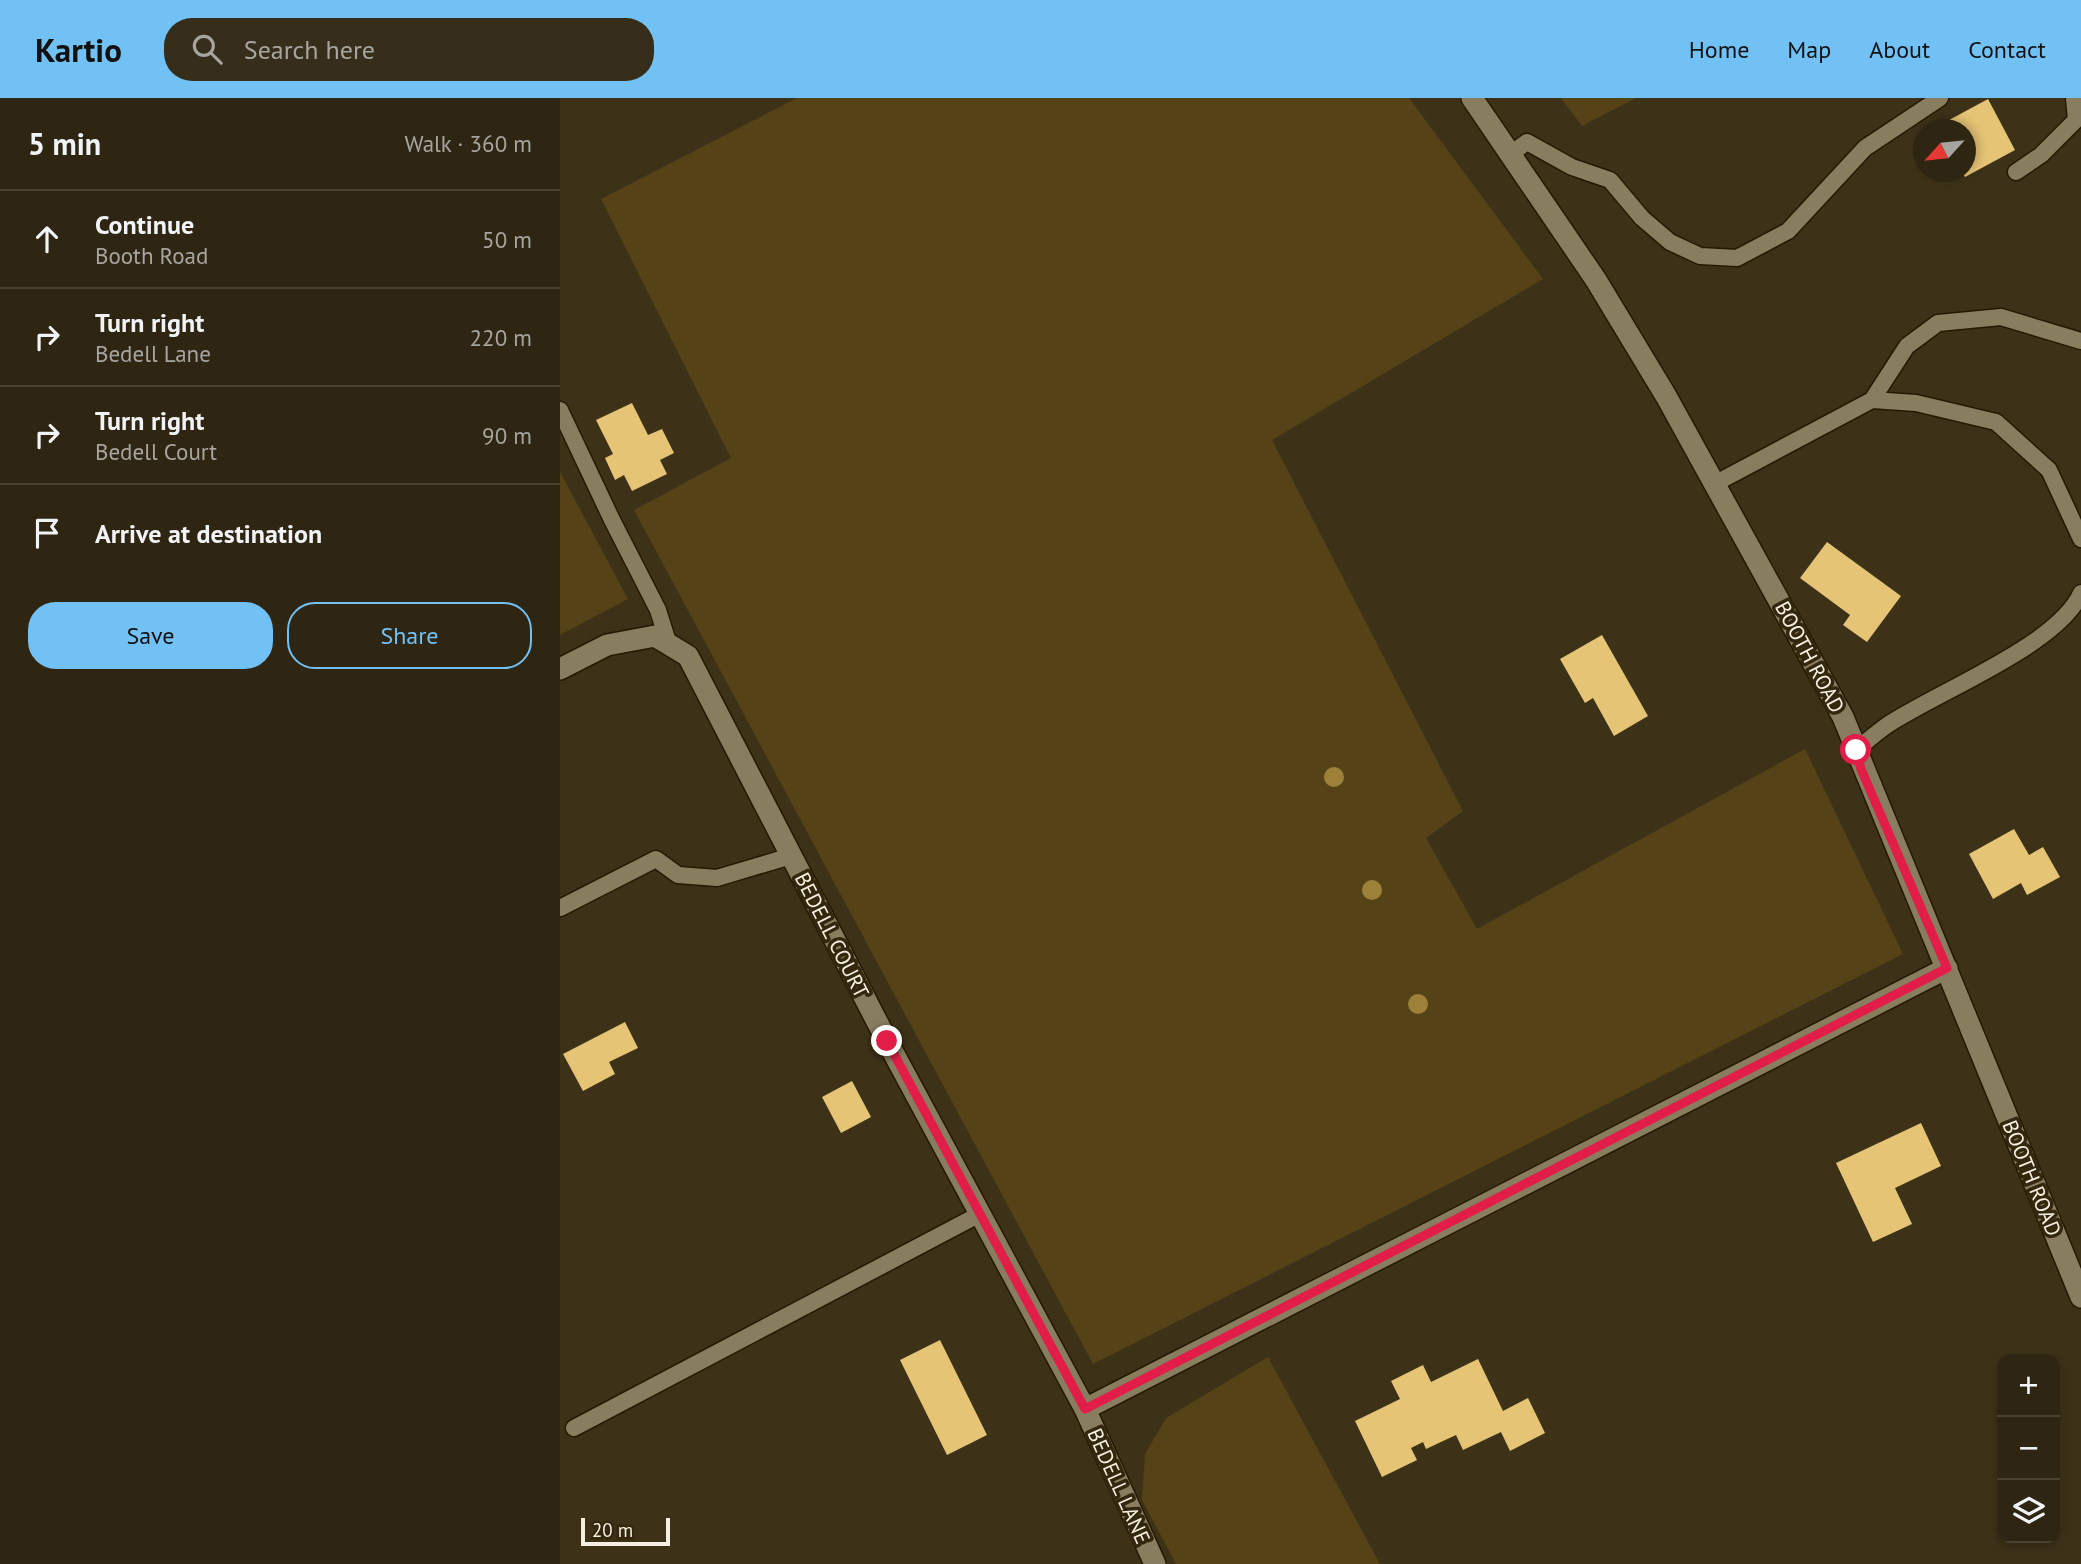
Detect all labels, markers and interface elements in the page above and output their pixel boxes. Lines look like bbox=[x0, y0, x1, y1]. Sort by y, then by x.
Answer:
search box bbox=[164, 18, 654, 81]
text: Kartio bbox=[35, 28, 122, 71]
icon: search bbox=[188, 30, 226, 68]
text: Search here bbox=[244, 33, 375, 66]
text: Home bbox=[1689, 34, 1749, 65]
text: Map bbox=[1787, 34, 1831, 65]
text: About bbox=[1869, 34, 1930, 65]
text: Contact bbox=[1968, 34, 2046, 65]
north arrow bbox=[1913, 119, 1976, 182]
text: 5 min bbox=[28, 124, 101, 163]
text: Walk · 360 m bbox=[405, 129, 532, 158]
text: Continue bbox=[95, 208, 194, 241]
icon: ahead bbox=[28, 220, 66, 258]
text: 50 m bbox=[482, 225, 532, 254]
text: Booth Road bbox=[95, 241, 208, 270]
text: Turn right bbox=[95, 306, 204, 339]
icon: right bbox=[28, 318, 66, 356]
text: 220 m bbox=[470, 323, 532, 352]
text: Bedell Lane bbox=[95, 339, 211, 368]
text: Turn right bbox=[95, 404, 204, 437]
icon: right bbox=[28, 416, 66, 454]
text: 90 m bbox=[482, 421, 532, 450]
text: Bedell Court bbox=[95, 437, 217, 466]
icon: arrive bbox=[28, 514, 66, 552]
text: Arrive at destination bbox=[95, 517, 322, 550]
street label: BOOTH ROAD bbox=[1769, 596, 1851, 718]
button: Save bbox=[28, 602, 273, 669]
button: Share bbox=[287, 602, 532, 669]
route start bbox=[1840, 734, 1871, 765]
street label: BEDELL COURT bbox=[789, 868, 875, 1003]
route end bbox=[871, 1025, 902, 1056]
street label: BOOTH ROAD bbox=[1996, 1116, 2068, 1240]
map controls bbox=[1997, 1354, 2060, 1543]
button: + bbox=[1997, 1354, 2060, 1417]
button: − bbox=[1997, 1417, 2060, 1480]
street label: BEDELL LANE bbox=[1082, 1424, 1156, 1548]
button: layers bbox=[1997, 1480, 2060, 1543]
scale bar bbox=[581, 1515, 670, 1547]
text: 20 m bbox=[592, 1518, 633, 1542]

